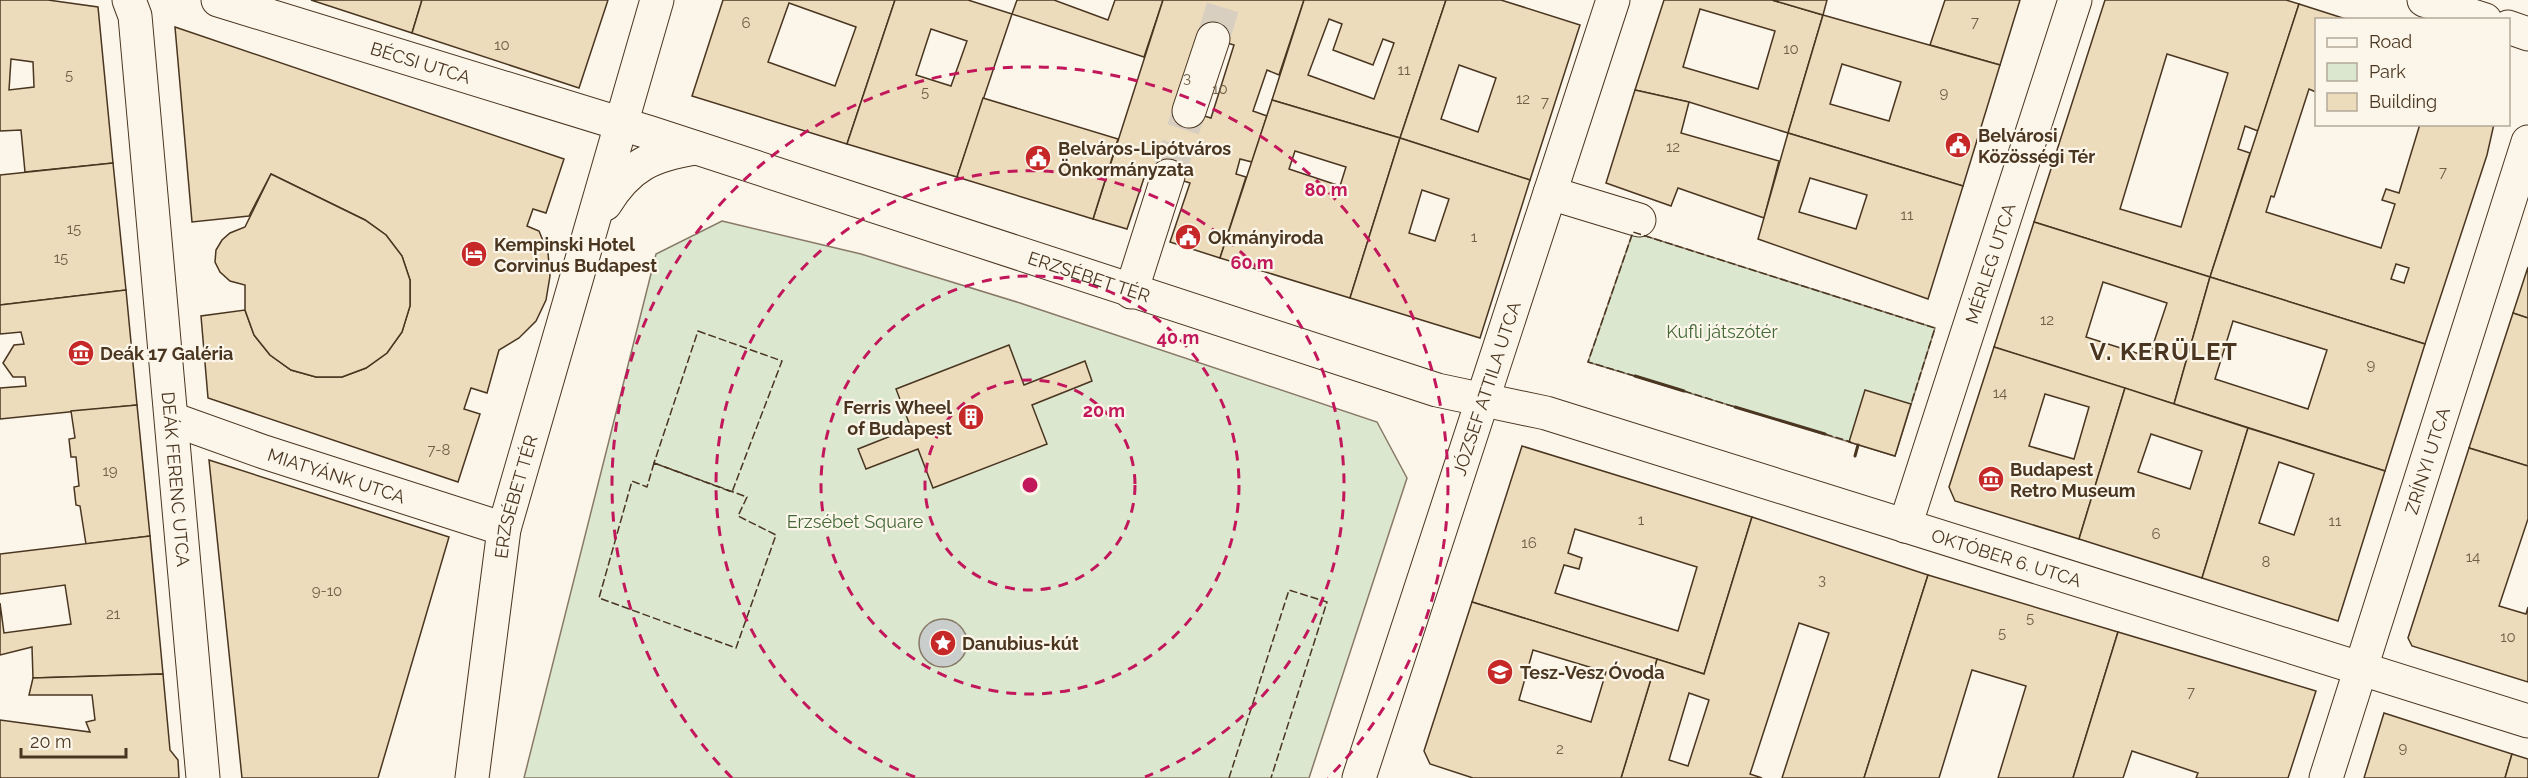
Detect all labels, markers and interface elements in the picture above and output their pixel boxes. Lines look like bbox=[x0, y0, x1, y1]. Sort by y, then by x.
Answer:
house number: 7 bbox=[1971, 13, 1979, 31]
house number: 6 bbox=[741, 14, 751, 32]
legend bbox=[2315, 18, 2510, 126]
text: Road bbox=[2369, 31, 2412, 52]
house number: 10 bbox=[494, 36, 510, 54]
street label: BÉCSI UTCA bbox=[368, 37, 473, 87]
house number: 10 bbox=[1783, 40, 1799, 58]
house number: 11 bbox=[1398, 61, 1411, 79]
text: Park bbox=[2369, 61, 2406, 82]
house number: 5 bbox=[65, 66, 73, 84]
house number: 3 bbox=[1183, 69, 1191, 87]
house number: 10 bbox=[1212, 80, 1228, 98]
house number: 5 bbox=[921, 83, 929, 101]
house number: 9 bbox=[1940, 84, 1949, 102]
house number: 12 bbox=[1516, 90, 1530, 108]
text: Building bbox=[2369, 91, 2437, 112]
house number: 7 bbox=[1541, 93, 1549, 111]
place label: Belvárosi Közösségi Tér bbox=[1978, 125, 2095, 167]
public building icon: Belvárosi Közösségi Tér bbox=[1943, 130, 1973, 160]
place label: Belváros-Lipótváros Önkormányzata bbox=[1058, 138, 1231, 180]
house number: 12 bbox=[1666, 138, 1680, 156]
public building icon: Belváros-Lipótváros Önkormányzata bbox=[1023, 143, 1053, 173]
house number: 7 bbox=[2439, 163, 2447, 181]
text: 80 m bbox=[1304, 179, 1348, 200]
street label: MÉRLEG UTCA bbox=[1961, 200, 2019, 326]
house number: 11 bbox=[1901, 206, 1914, 224]
house number: 15 bbox=[67, 220, 81, 238]
public building icon: Okmányiroda bbox=[1173, 222, 1203, 252]
place label: Okmányiroda bbox=[1208, 227, 1324, 248]
house number: 1 bbox=[1471, 228, 1478, 246]
place label: Kempinski Hotel Corvinus Budapest bbox=[494, 234, 657, 276]
hotel icon: Kempinski Hotel Corvinus Budapest bbox=[459, 239, 489, 269]
street label: ERZSÉBET TÉR bbox=[1026, 247, 1153, 306]
house number: 15 bbox=[54, 249, 68, 267]
text: 60 m bbox=[1230, 252, 1274, 273]
street label: JÓZSEF ATTILA UTCA bbox=[1448, 299, 1524, 478]
house number: 12 bbox=[2040, 311, 2054, 329]
park label: Kufli játszótér bbox=[1666, 321, 1778, 342]
text: 40 m bbox=[1157, 327, 1199, 348]
district label: V. KERÜLET bbox=[2090, 337, 2238, 366]
museum icon: Deák 17 Galéria bbox=[66, 338, 96, 368]
place label: Deák 17 Galéria bbox=[100, 343, 233, 364]
house number: 9 bbox=[2367, 356, 2376, 374]
house number: 14 bbox=[1993, 384, 2007, 402]
street label: DEÁK FERENC UTCA bbox=[158, 391, 195, 567]
place label: Ferris Wheel of Budapest bbox=[843, 397, 952, 439]
text: 20 m bbox=[1083, 400, 1125, 421]
building icon: Ferris Wheel of Budapest bbox=[956, 402, 986, 432]
street label: ZRÍNYI UTCA bbox=[2400, 405, 2454, 517]
street label: ERZSÉBET TÉR bbox=[490, 432, 541, 560]
house number: 7-8 bbox=[428, 441, 451, 459]
street label: MIATYÁNK UTCA bbox=[265, 443, 408, 507]
place label: Budapest Retro Museum bbox=[2010, 459, 2136, 501]
house number: 19 bbox=[102, 462, 118, 480]
museum icon: Budapest Retro Museum bbox=[1976, 464, 2006, 494]
centre of rings bbox=[1020, 475, 1040, 495]
park label: Erzsébet Square bbox=[787, 511, 924, 532]
house number: 1 bbox=[1638, 511, 1645, 529]
house number: 11 bbox=[2329, 512, 2342, 530]
street label: OKTÓBER 6. UTCA bbox=[1929, 524, 2084, 591]
house number: 6 bbox=[2151, 525, 2161, 543]
house number: 16 bbox=[1521, 534, 1537, 552]
house number: 14 bbox=[2466, 548, 2480, 566]
house number: 8 bbox=[2262, 553, 2271, 571]
house number: 3 bbox=[1818, 571, 1826, 589]
house number: 9-10 bbox=[312, 582, 342, 600]
house number: 21 bbox=[106, 605, 121, 623]
house number: 5 bbox=[2026, 609, 2034, 627]
house number: 5 bbox=[1998, 624, 2006, 642]
place icon: Danubius-kút bbox=[928, 628, 958, 658]
house number: 10 bbox=[2500, 628, 2516, 646]
place label: Danubius-kút bbox=[962, 633, 1079, 654]
school or university icon: Tesz-Vesz Óvoda bbox=[1485, 657, 1515, 687]
place label: Tesz-Vesz Óvoda bbox=[1520, 661, 1665, 683]
house number: 7 bbox=[2187, 683, 2195, 701]
scale bar bbox=[21, 721, 126, 759]
text: 20 m bbox=[30, 731, 72, 752]
house number: 9 bbox=[2399, 739, 2408, 757]
house number: 2 bbox=[1556, 740, 1564, 758]

